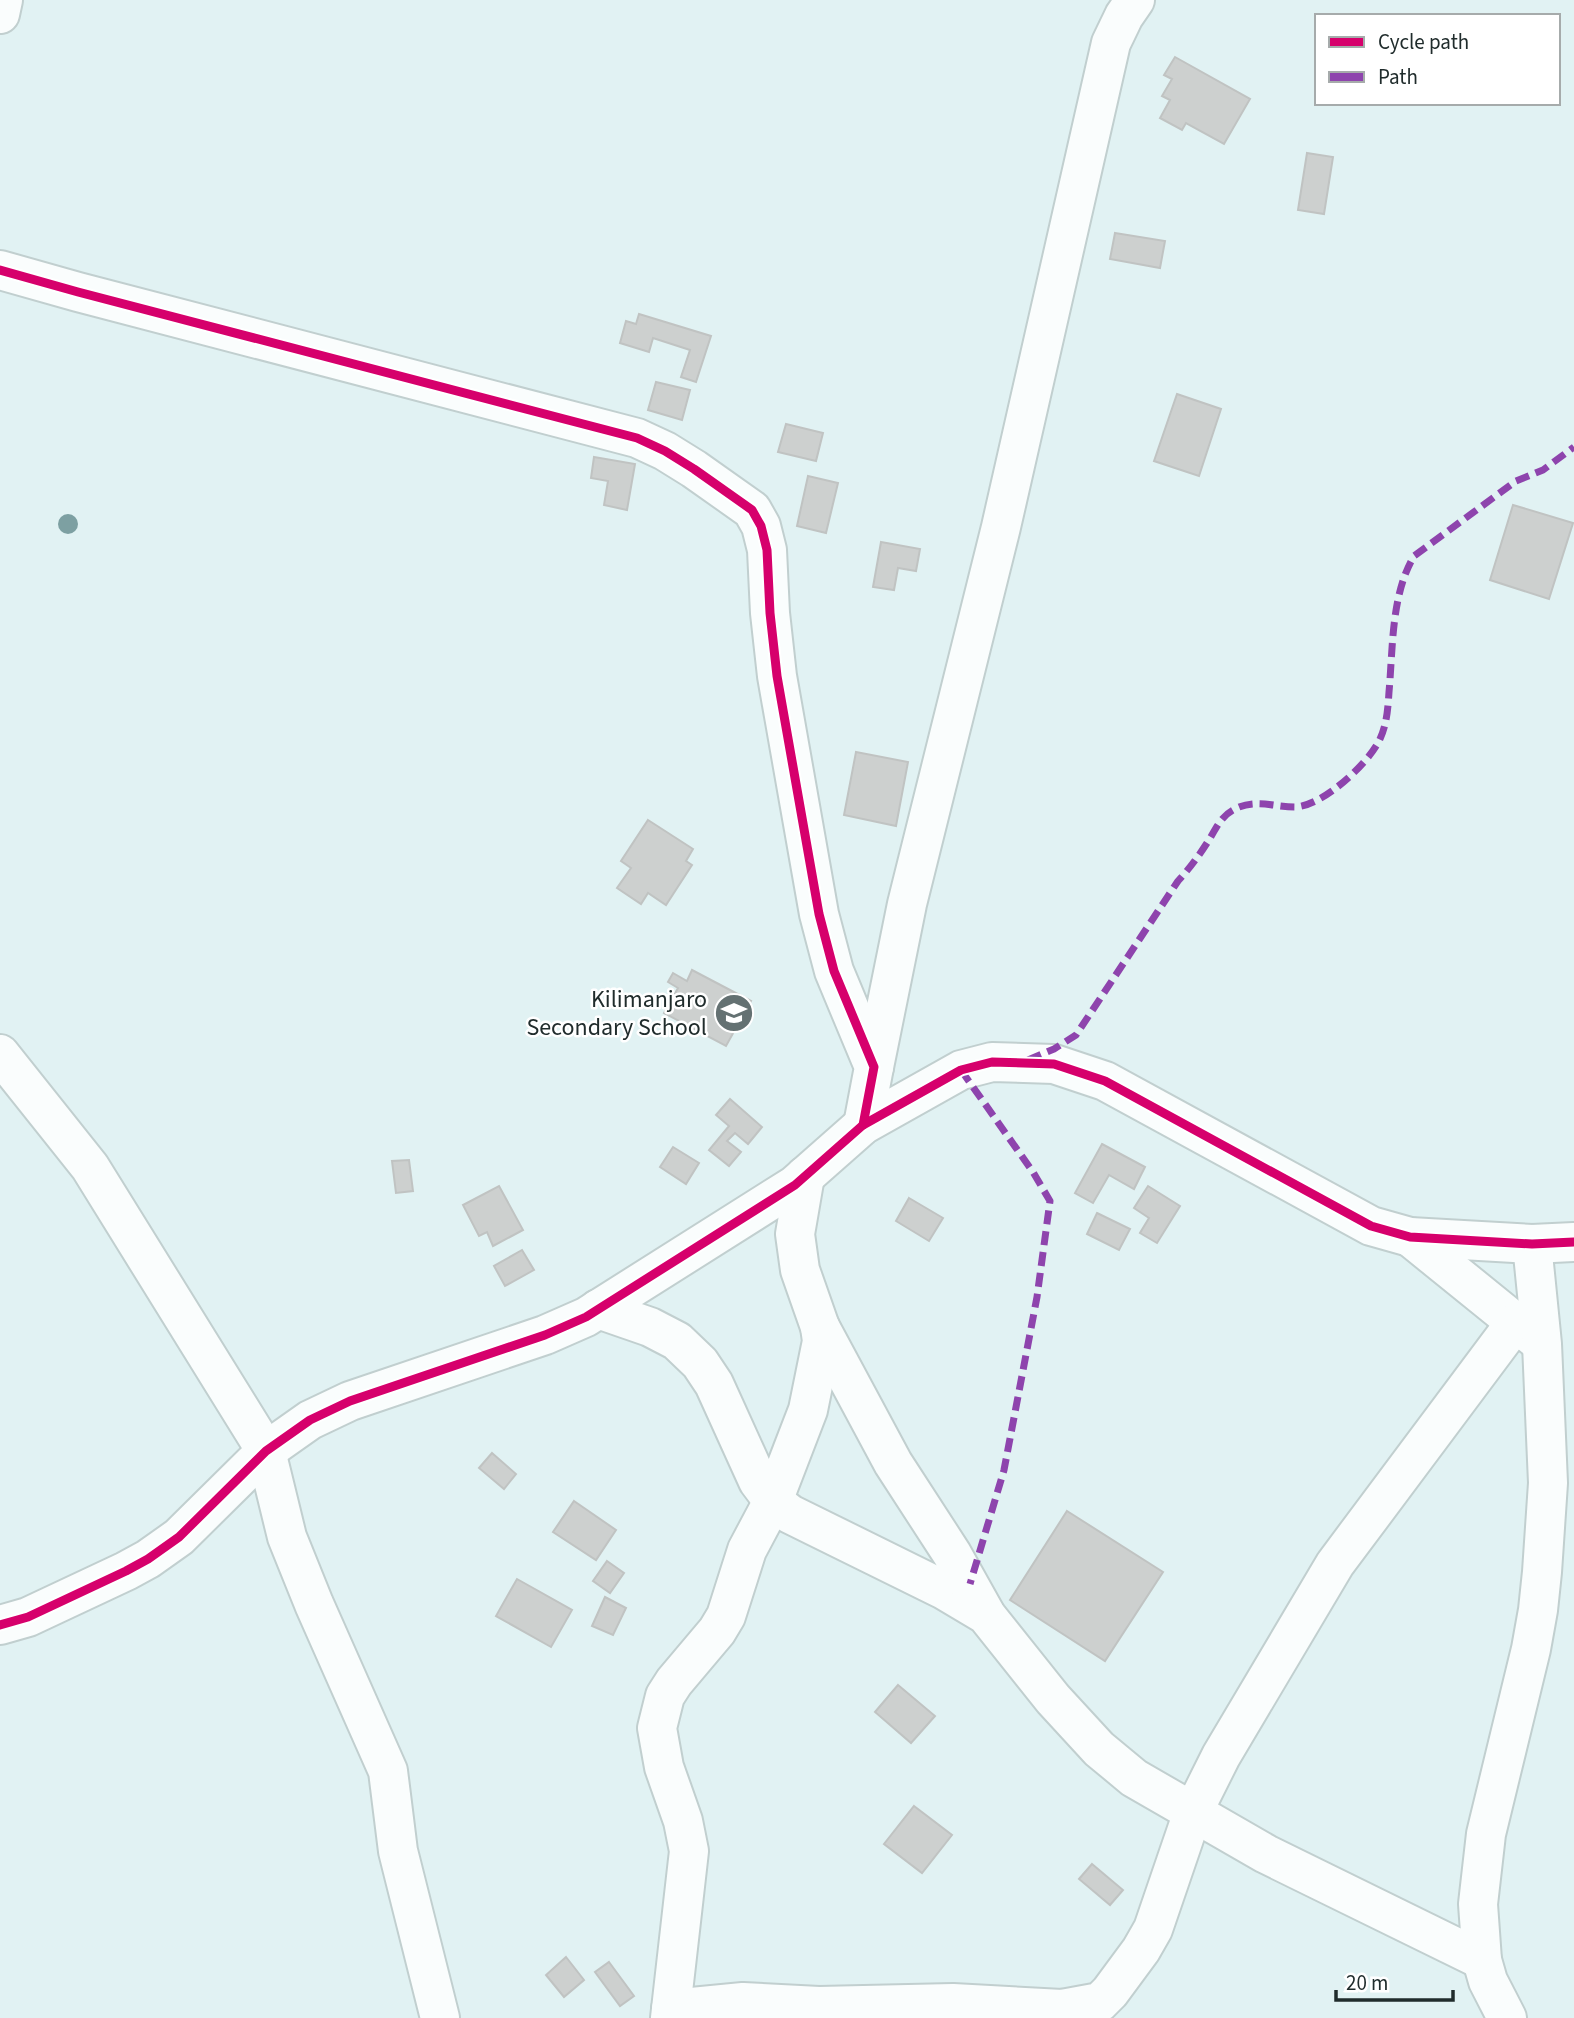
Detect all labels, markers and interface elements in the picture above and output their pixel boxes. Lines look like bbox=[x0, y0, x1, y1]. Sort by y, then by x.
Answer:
legend bbox=[1315, 14, 1560, 105]
text: Cycle path bbox=[1378, 27, 1469, 57]
text: Path bbox=[1378, 62, 1418, 92]
place label: Kilimanjaro Secondary School bbox=[526, 982, 707, 1045]
school or university icon: Kilimanjaro Secondary School bbox=[713, 992, 755, 1034]
scale bar bbox=[1336, 1958, 1453, 2002]
text: 20 m bbox=[1346, 1968, 1388, 1998]

